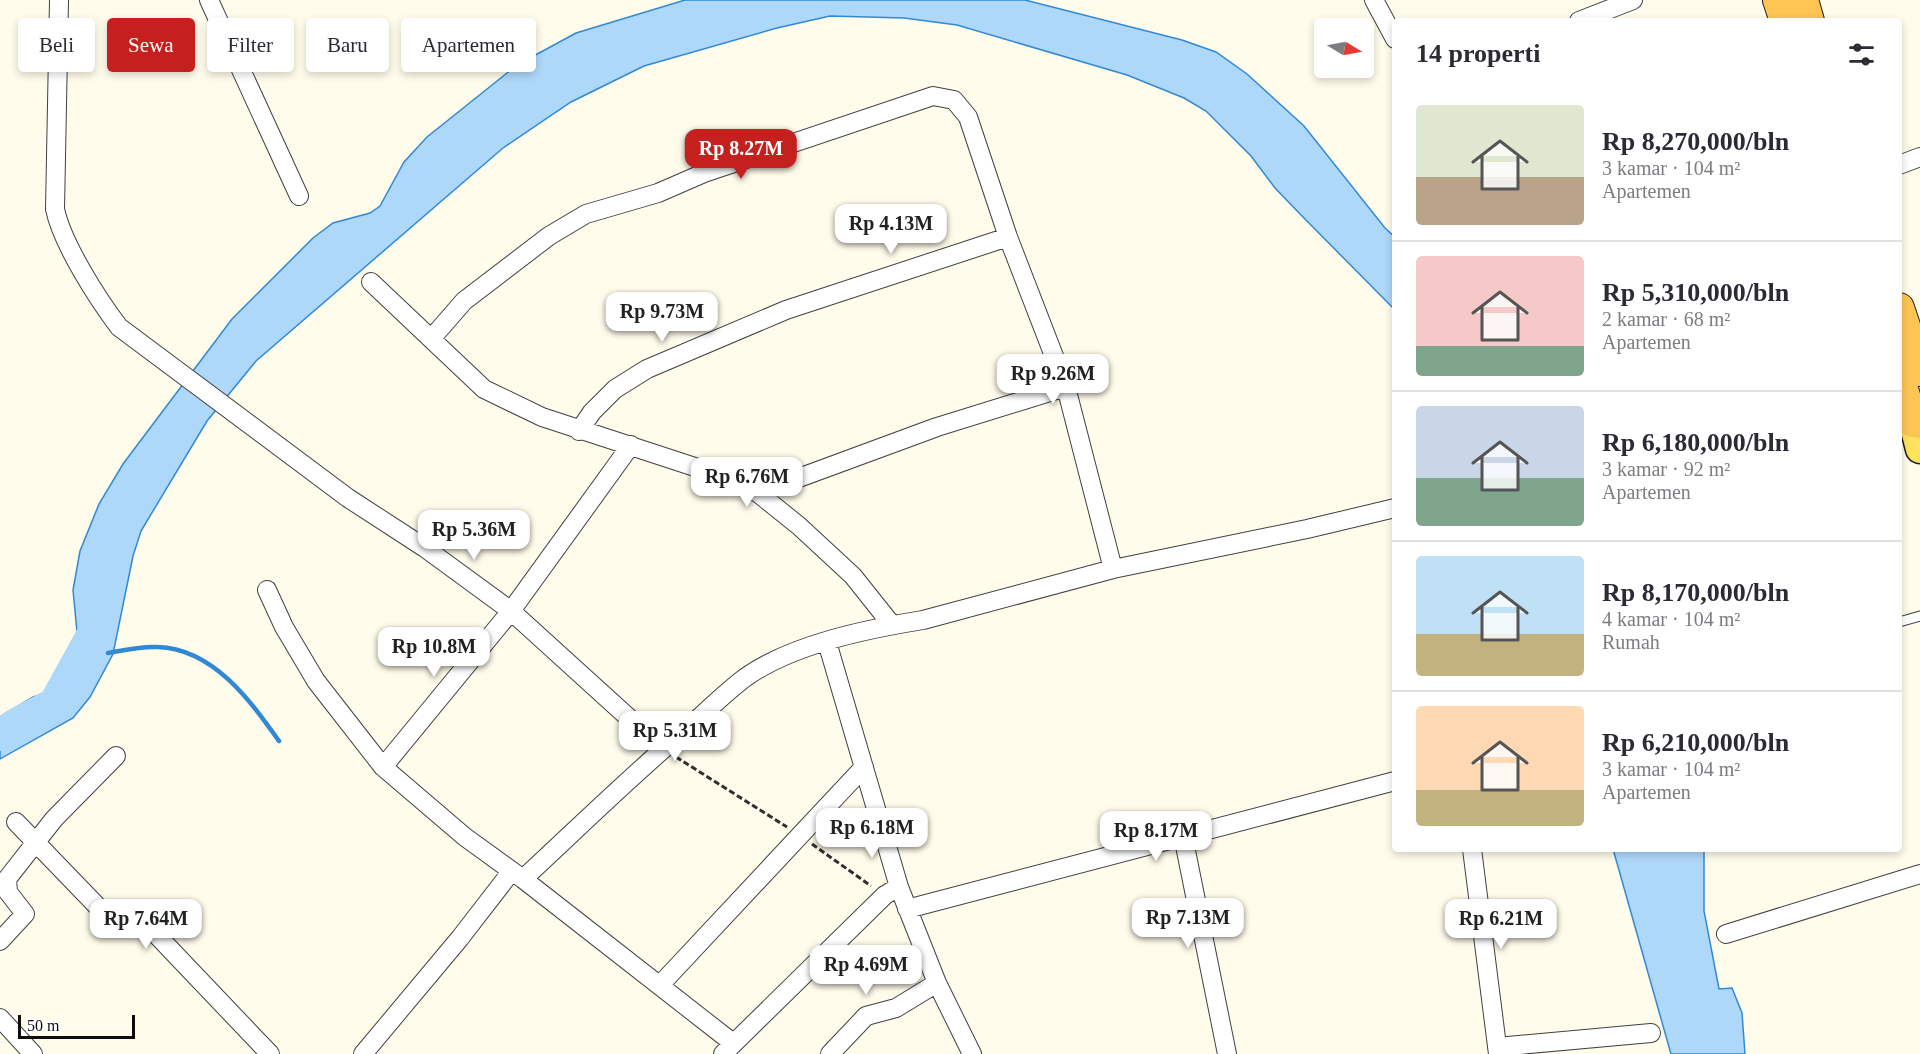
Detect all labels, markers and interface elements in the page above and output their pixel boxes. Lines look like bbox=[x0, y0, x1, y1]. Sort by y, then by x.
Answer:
chip: Beli bbox=[18, 18, 95, 72]
chip: Sewa bbox=[107, 18, 195, 72]
chip: Filter bbox=[207, 18, 294, 72]
chip: Baru bbox=[306, 18, 389, 72]
chip: Apartemen bbox=[401, 18, 536, 72]
north arrow bbox=[1314, 18, 1374, 78]
map controls bbox=[1314, 18, 1374, 78]
icon: filters bbox=[1845, 38, 1878, 71]
text: 14 properti bbox=[1416, 39, 1540, 68]
text: Rp 8,270,000/bln bbox=[1602, 127, 1789, 156]
pin: Rp 8.27M bbox=[679, 129, 803, 180]
icon: home bbox=[1464, 129, 1536, 201]
text: Rp 8.27M bbox=[699, 137, 783, 159]
text: 3 kamar · 104 m² bbox=[1602, 157, 1740, 179]
text: Apartemen bbox=[1602, 180, 1691, 202]
pin: Rp 4.13M bbox=[829, 204, 953, 255]
text: Rp 4.13M bbox=[849, 212, 933, 234]
text: Rp 5,310,000/bln bbox=[1602, 278, 1789, 307]
icon: home bbox=[1464, 280, 1536, 352]
pin: Rp 9.73M bbox=[600, 292, 724, 343]
text: Rp 9.73M bbox=[620, 300, 704, 322]
text: 2 kamar · 68 m² bbox=[1602, 308, 1730, 330]
text: Apartemen bbox=[1602, 331, 1691, 353]
pin: Rp 9.26M bbox=[991, 354, 1115, 405]
text: Rp 9.26M bbox=[1011, 362, 1095, 384]
text: Rp 6,180,000/bln bbox=[1602, 428, 1789, 457]
icon: home bbox=[1464, 430, 1536, 502]
pin: Rp 6.76M bbox=[685, 457, 809, 508]
text: 3 kamar · 92 m² bbox=[1602, 458, 1730, 480]
text: Rp 6.76M bbox=[705, 465, 789, 487]
text: Apartemen bbox=[1602, 481, 1691, 503]
pin: Rp 5.36M bbox=[412, 510, 536, 561]
text: Rp 5.36M bbox=[432, 518, 516, 540]
text: Rp 8,170,000/bln bbox=[1602, 578, 1789, 607]
icon: home bbox=[1464, 580, 1536, 652]
text: 4 kamar · 104 m² bbox=[1602, 608, 1740, 630]
pin: Rp 10.8M bbox=[372, 627, 496, 678]
text: Rumah bbox=[1602, 631, 1660, 653]
text: Rp 10.8M bbox=[392, 635, 476, 657]
pin: Rp 5.31M bbox=[613, 711, 737, 762]
text: Rp 5.31M bbox=[633, 719, 717, 741]
text: Rp 6,210,000/bln bbox=[1602, 728, 1789, 757]
icon: home bbox=[1464, 730, 1536, 802]
text: 3 kamar · 104 m² bbox=[1602, 758, 1740, 780]
text: Apartemen bbox=[1602, 781, 1691, 803]
pin: Rp 6.18M bbox=[810, 808, 934, 859]
pin: Rp 8.17M bbox=[1094, 811, 1218, 862]
text: Rp 6.18M bbox=[830, 816, 914, 838]
text: Rp 8.17M bbox=[1114, 819, 1198, 841]
pin: Rp 7.13M bbox=[1126, 898, 1250, 949]
pin: Rp 7.64M bbox=[84, 899, 208, 950]
pin: Rp 6.21M bbox=[1439, 899, 1563, 950]
text: Rp 7.13M bbox=[1146, 906, 1230, 928]
text: Rp 7.64M bbox=[104, 907, 188, 929]
text: Rp 6.21M bbox=[1459, 907, 1543, 929]
pin: Rp 4.69M bbox=[804, 945, 928, 996]
text: Rp 4.69M bbox=[824, 953, 908, 975]
scale bar bbox=[18, 1012, 135, 1040]
text: 50 m bbox=[27, 1017, 59, 1034]

